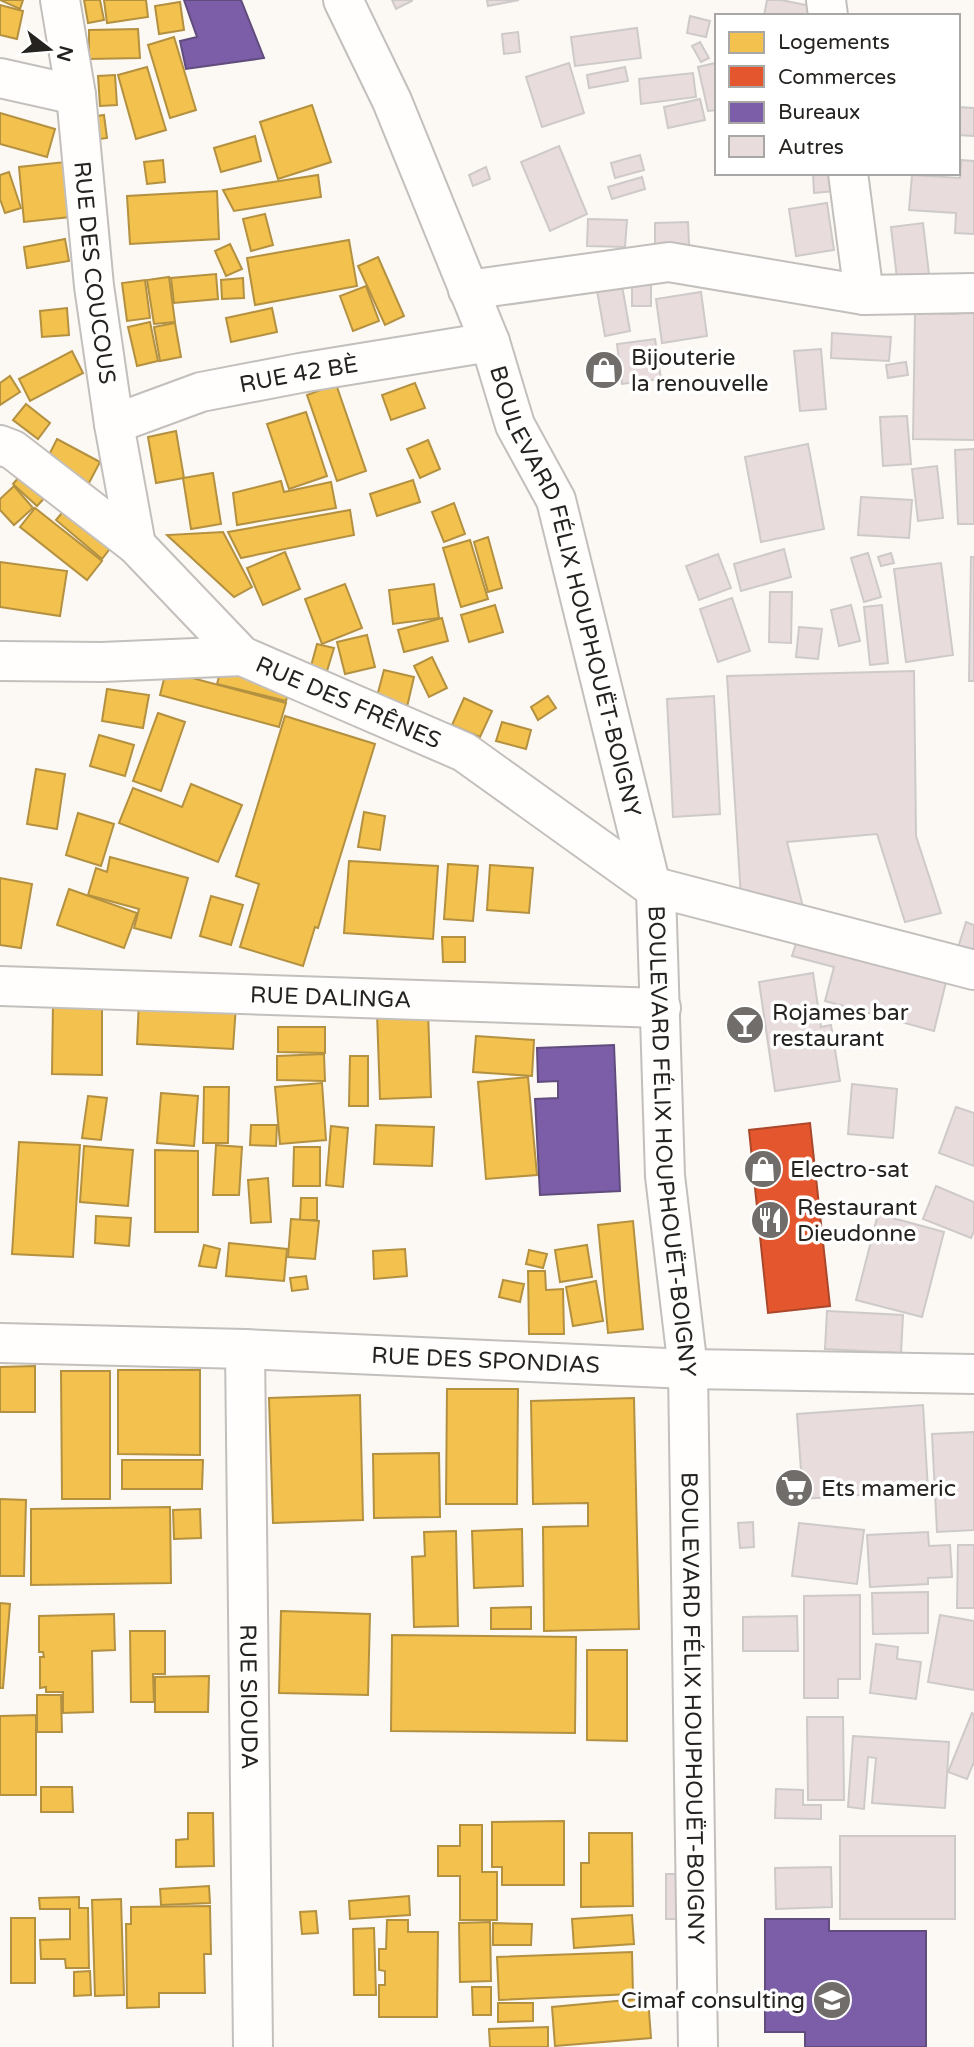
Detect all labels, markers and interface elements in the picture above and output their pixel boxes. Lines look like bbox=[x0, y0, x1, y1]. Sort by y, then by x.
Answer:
north arrow bbox=[14, 14, 84, 84]
legend bbox=[715, 14, 960, 175]
text: Logements bbox=[778, 30, 890, 55]
text: N bbox=[52, 43, 77, 64]
text: Commerces bbox=[778, 65, 896, 90]
text: Bureaux bbox=[778, 100, 860, 125]
text: Autres bbox=[778, 135, 844, 160]
street label: RUE DES COUCOUS bbox=[67, 160, 121, 386]
place label: Bijouterie la renouvelle bbox=[631, 344, 769, 398]
shop icon: Bijouterie la renouvelle bbox=[583, 349, 625, 391]
street label: RUE 42 BÈ bbox=[237, 351, 360, 399]
street label: BOULEVARD FÉLIX HOUPHOUËT-BOIGNY bbox=[483, 362, 647, 820]
street label: RUE DES FRÊNES bbox=[251, 651, 445, 755]
street label: BOULEVARD FÉLIX HOUPHOUËT-BOIGNY bbox=[641, 905, 701, 1377]
street label: RUE DALINGA bbox=[250, 981, 412, 1015]
place label: Rojames bar restaurant bbox=[772, 999, 909, 1053]
bar icon: Rojames bar restaurant bbox=[724, 1004, 766, 1046]
shop icon: Electro-sat bbox=[742, 1148, 784, 1190]
place label: Electro-sat bbox=[790, 1156, 909, 1184]
place label: Restaurant Dieudonne bbox=[797, 1194, 917, 1248]
restaurant icon: Restaurant Dieudonne bbox=[749, 1199, 791, 1241]
street label: RUE DES SPONDIAS bbox=[371, 1342, 600, 1380]
supermarket icon: Ets mameric bbox=[773, 1467, 815, 1509]
street label: BOULEVARD FÉLIX HOUPHOUËT-BOIGNY bbox=[675, 1472, 709, 1945]
place label: Ets mameric bbox=[821, 1475, 956, 1503]
street label: RUE SIOUDA bbox=[233, 1624, 263, 1770]
school or university icon: Cimaf consulting bbox=[811, 1979, 853, 2021]
place label: Cimaf consulting bbox=[621, 1987, 805, 2015]

